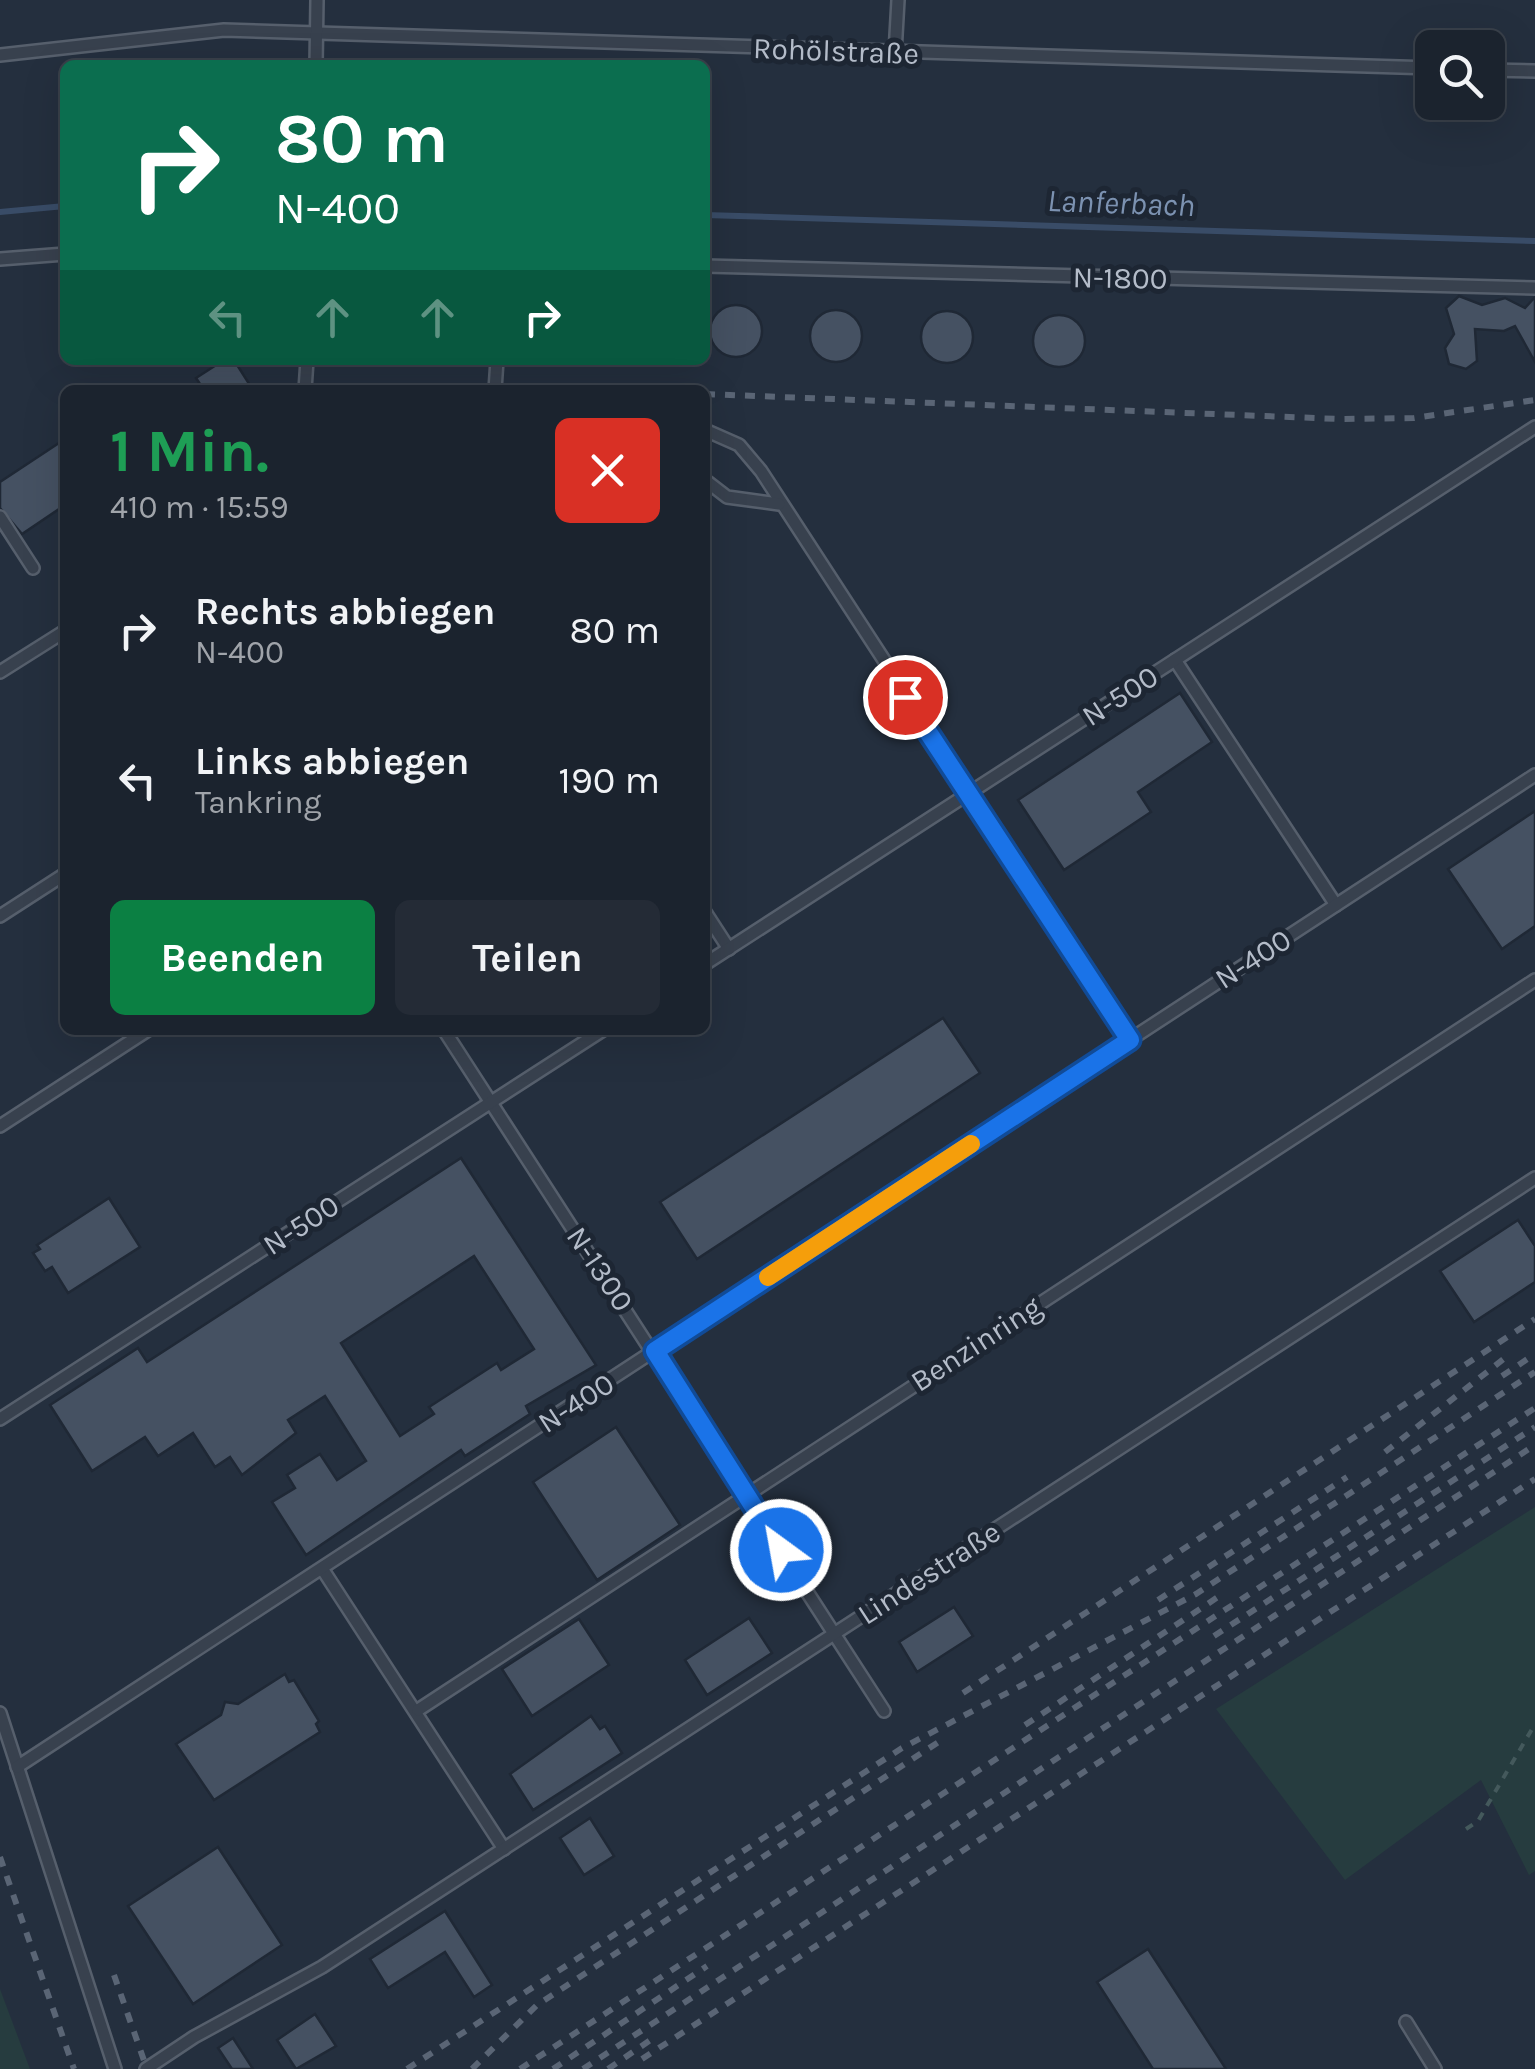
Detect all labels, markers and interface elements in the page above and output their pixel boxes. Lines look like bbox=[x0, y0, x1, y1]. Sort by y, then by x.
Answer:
street label: Rohölstraße bbox=[752, 30, 920, 72]
map controls bbox=[1415, 30, 1505, 120]
button: search bbox=[1415, 30, 1505, 120]
text: 80 m bbox=[275, 98, 449, 180]
icon: right bbox=[110, 100, 240, 230]
text: N-400 bbox=[275, 182, 400, 234]
water label: Lanferbach bbox=[1046, 182, 1196, 224]
street label: N-1800 bbox=[1072, 259, 1168, 297]
icon: left bbox=[200, 290, 255, 345]
icon: ahead bbox=[305, 290, 360, 345]
icon: ahead bbox=[410, 290, 465, 345]
icon: right bbox=[515, 290, 570, 345]
text: 1 Min. bbox=[110, 416, 269, 486]
button: close bbox=[555, 418, 660, 523]
text: 410 m · 15:59 bbox=[110, 489, 289, 526]
text: Rechts abbiegen bbox=[195, 589, 495, 634]
icon: right bbox=[110, 603, 165, 658]
text: 80 m bbox=[570, 608, 660, 653]
text: N-400 bbox=[195, 634, 284, 671]
pin bbox=[863, 655, 948, 740]
street label: N-500 bbox=[1075, 658, 1165, 734]
icon: arrive bbox=[878, 670, 933, 725]
text: Links abbiegen bbox=[195, 739, 469, 784]
icon: left bbox=[110, 753, 165, 808]
text: 190 m bbox=[558, 758, 660, 803]
text: Tankring bbox=[195, 784, 322, 821]
button: Beenden bbox=[110, 900, 375, 1015]
button: Teilen bbox=[395, 900, 660, 1015]
street label: N-400 bbox=[1208, 921, 1298, 997]
street label: N-500 bbox=[256, 1187, 346, 1263]
street label: N-1300 bbox=[559, 1220, 641, 1318]
street label: Benzinring bbox=[904, 1288, 1048, 1399]
street label: N-400 bbox=[531, 1365, 621, 1441]
position arrow bbox=[729, 1498, 833, 1602]
street label: Lindestraße bbox=[851, 1514, 1007, 1632]

